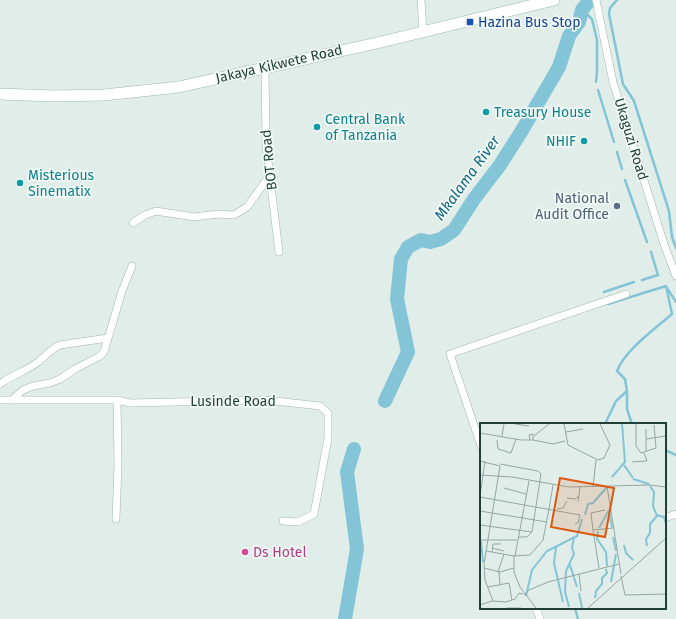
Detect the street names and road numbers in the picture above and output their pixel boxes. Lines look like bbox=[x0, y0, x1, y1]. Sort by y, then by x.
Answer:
street label: Jakaya Kikwete Road bbox=[214, 41, 344, 87]
street label: Ukaguzi Road bbox=[610, 96, 652, 182]
street label: BOT Road bbox=[257, 129, 281, 191]
street label: Lusinde Road bbox=[190, 393, 276, 410]

